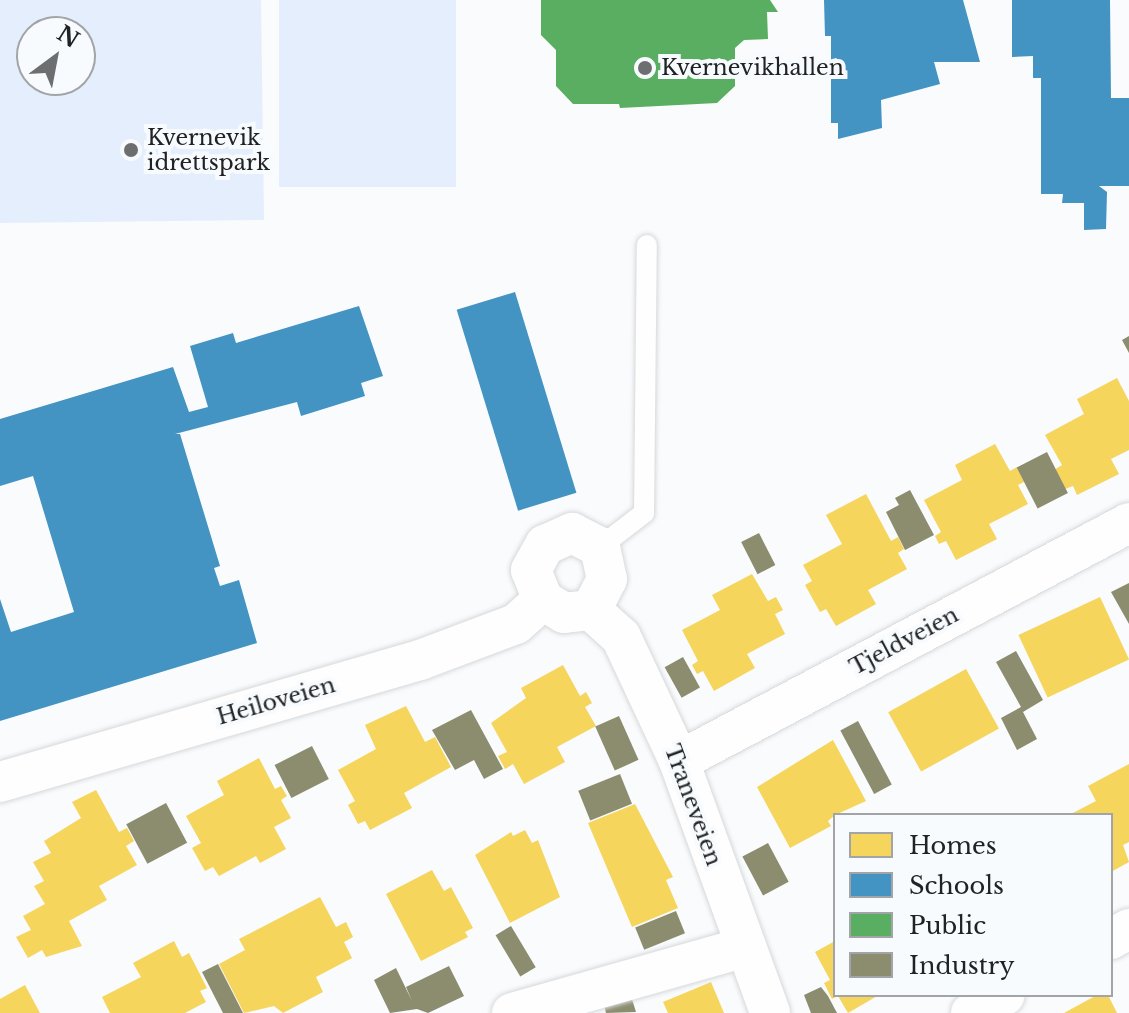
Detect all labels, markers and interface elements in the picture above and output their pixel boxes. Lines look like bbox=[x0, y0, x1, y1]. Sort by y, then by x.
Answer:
north arrow bbox=[16, 16, 96, 96]
text: N bbox=[52, 20, 84, 54]
place label: Kvernevikhallen bbox=[661, 55, 844, 81]
marker: Kvernevikhallen bbox=[636, 59, 654, 77]
place label: Kvernevik idrettspark bbox=[147, 124, 270, 176]
marker: Kvernevik idrettspark bbox=[122, 141, 140, 159]
street label: Tjeldveien bbox=[845, 601, 963, 681]
street label: Heiloveien bbox=[214, 672, 338, 730]
street label: Traneveien bbox=[659, 741, 727, 869]
legend bbox=[833, 813, 1113, 997]
text: Homes bbox=[909, 831, 997, 860]
text: Schools bbox=[909, 871, 1004, 900]
text: Public bbox=[909, 911, 986, 940]
text: Industry bbox=[909, 951, 1015, 980]

